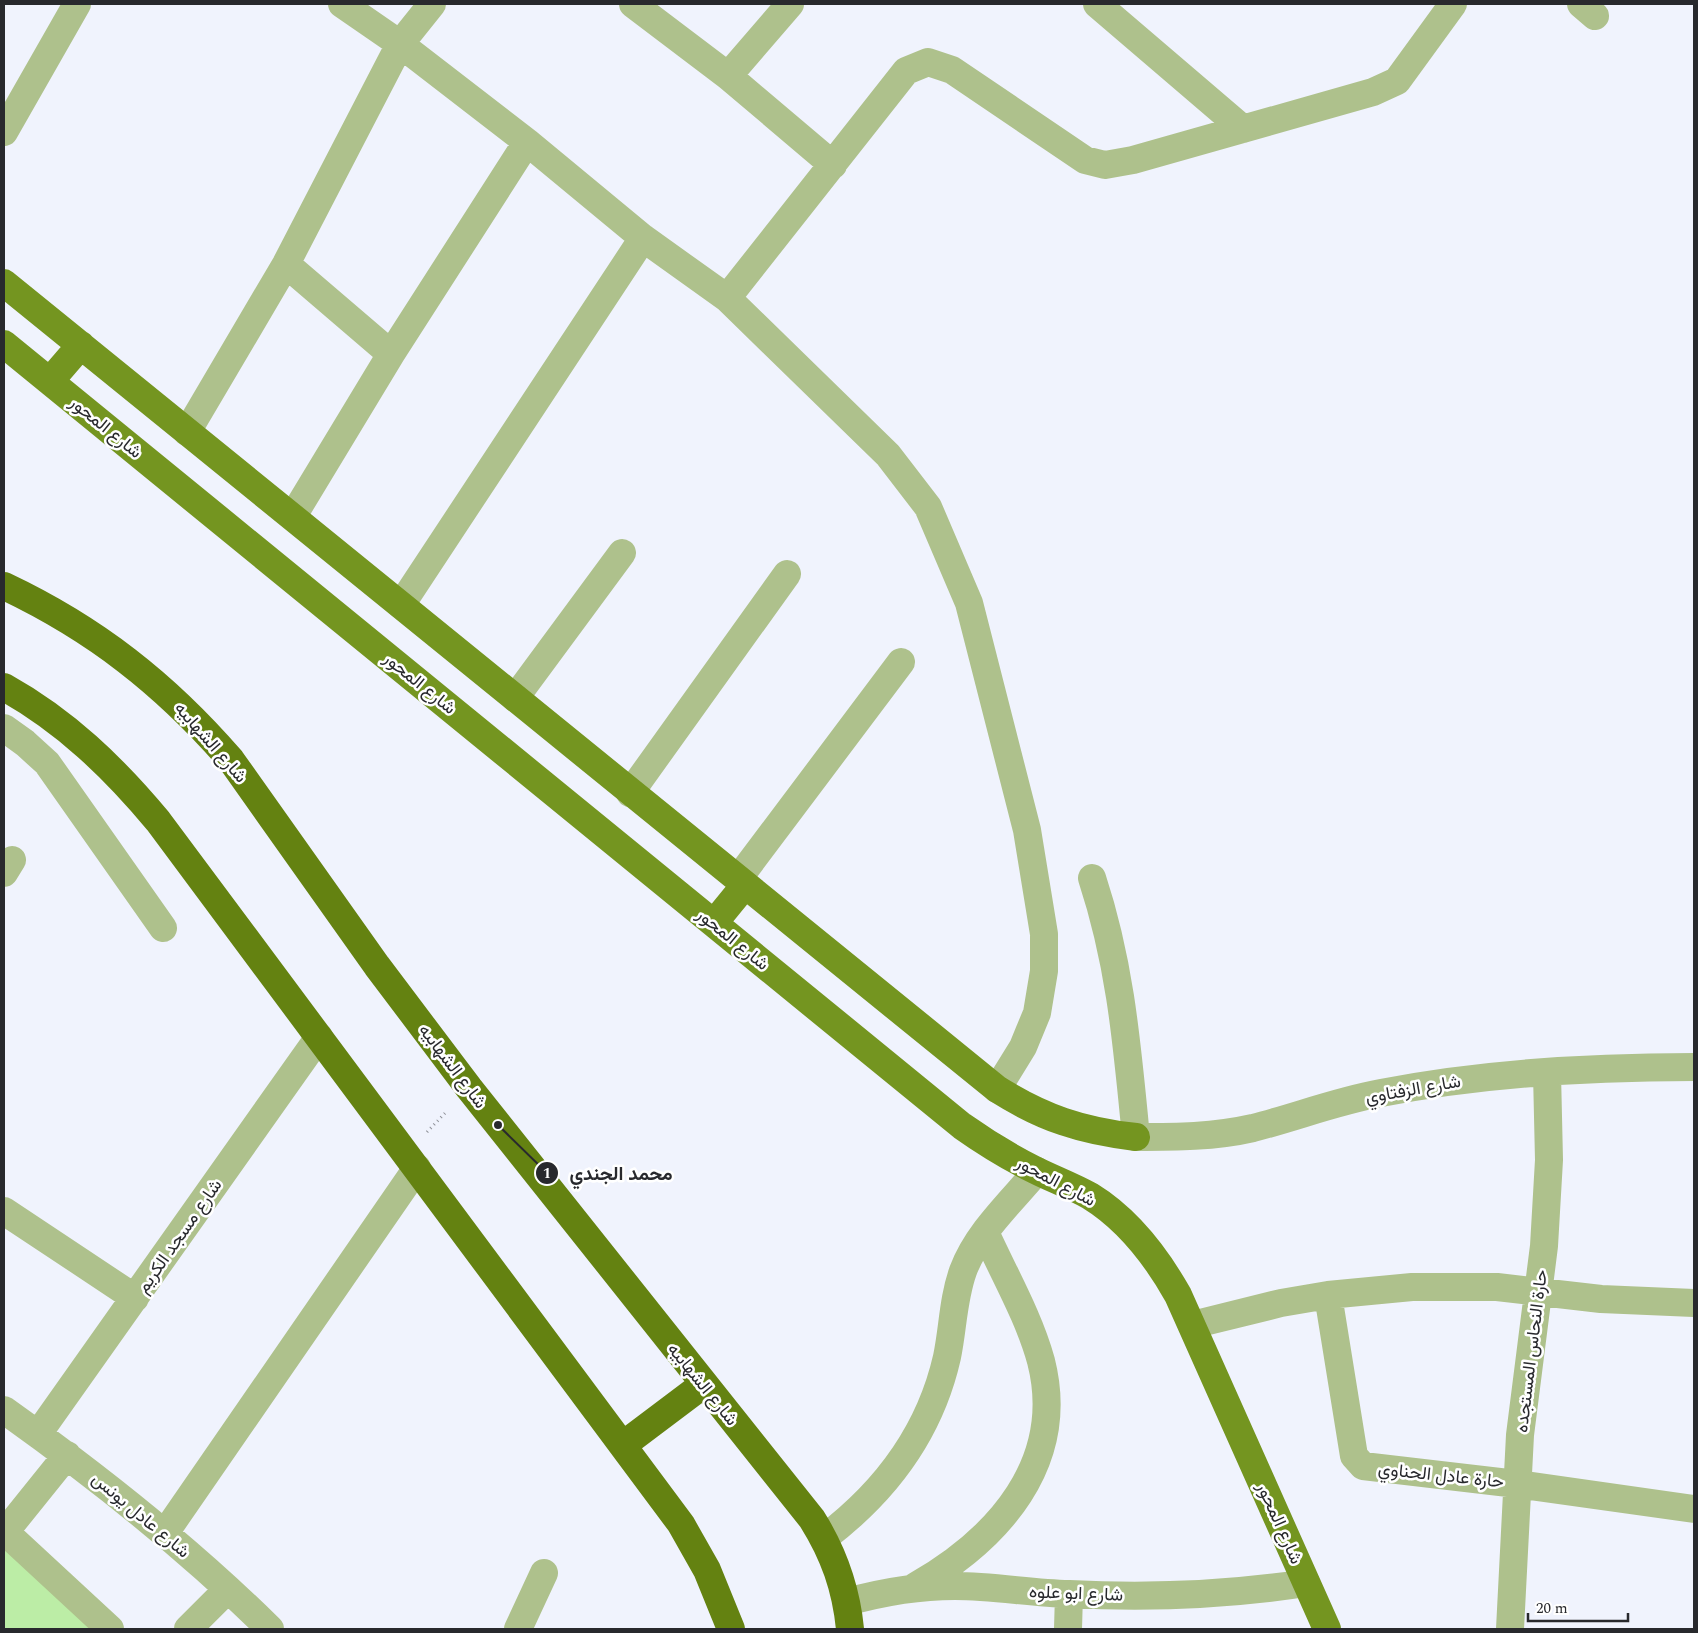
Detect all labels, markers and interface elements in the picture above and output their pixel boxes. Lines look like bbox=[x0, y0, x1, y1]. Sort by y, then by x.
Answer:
street label: شارع المحور bbox=[63, 389, 148, 465]
street label: شارع المحور bbox=[377, 645, 462, 721]
street label: شارع الشهابيه bbox=[168, 696, 254, 789]
street label: شارع المحور bbox=[690, 901, 775, 977]
street label: شارع الشهابيه bbox=[412, 1018, 494, 1114]
street label: شارع الزفتاوي bbox=[1363, 1068, 1463, 1112]
street label: شارع المحور bbox=[1010, 1149, 1100, 1214]
callout: محمد الجندي bbox=[534, 1156, 683, 1190]
text: محمد الجندي bbox=[569, 1160, 673, 1190]
text: 1 bbox=[543, 1162, 551, 1185]
street label: شارع مسجد الكريم bbox=[130, 1174, 229, 1299]
street label: حارة النحاس المستجده bbox=[1508, 1268, 1555, 1434]
street label: شارع الشهابيه bbox=[661, 1337, 745, 1432]
street label: حارة عادل الحناوي bbox=[1377, 1455, 1505, 1497]
street label: شارع عادل يونس bbox=[85, 1466, 196, 1565]
street label: شارع المحور bbox=[1249, 1477, 1310, 1568]
street label: شارع ابو علوه bbox=[1028, 1578, 1124, 1609]
scale bar bbox=[1528, 1590, 1628, 1622]
text: 20 m bbox=[1536, 1597, 1568, 1620]

